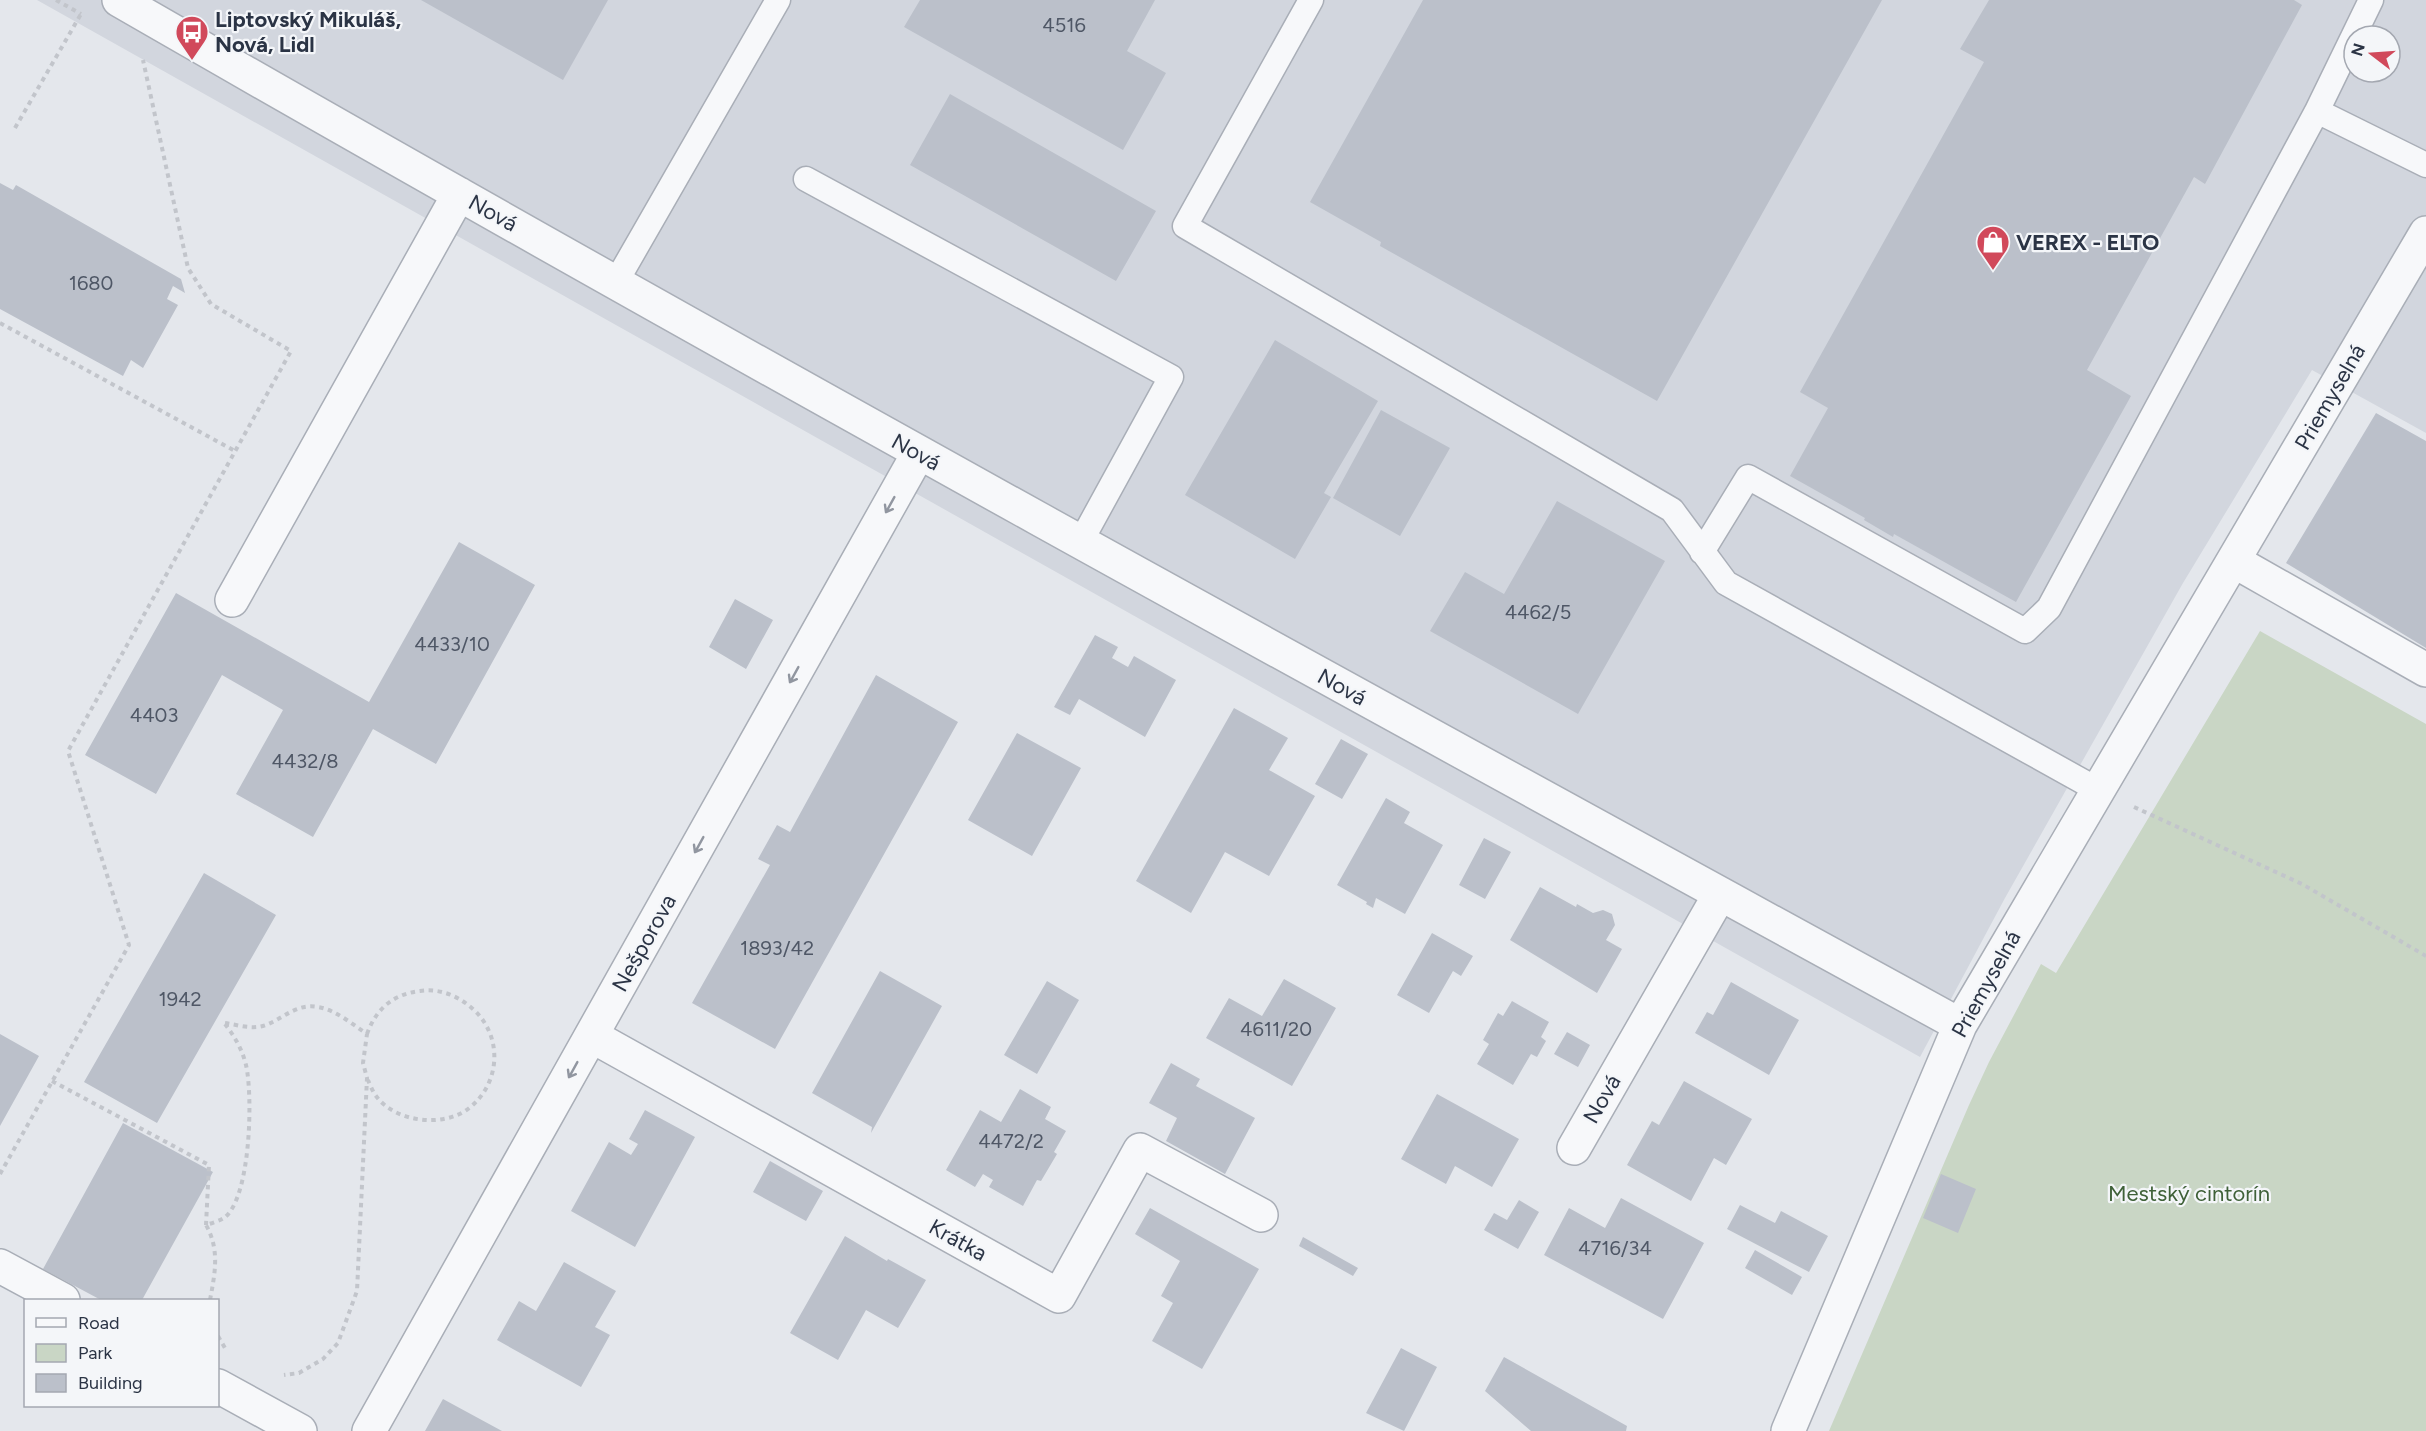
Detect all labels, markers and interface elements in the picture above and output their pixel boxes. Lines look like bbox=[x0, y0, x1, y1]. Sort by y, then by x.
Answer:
place label: Liptovský Mikuláš, Nová, Lidl bbox=[215, 6, 401, 58]
house number: 4516 bbox=[1042, 13, 1086, 37]
bus stop icon: Liptovský Mikuláš, Nová, Lidl bbox=[174, 14, 210, 61]
north arrow bbox=[2342, 24, 2402, 84]
text: N bbox=[2347, 41, 2369, 58]
street label: Nová bbox=[464, 189, 522, 237]
shop icon: VEREX - ELTO bbox=[1975, 224, 2011, 271]
place label: VEREX - ELTO bbox=[2016, 229, 2159, 256]
house number: 1680 bbox=[69, 271, 113, 295]
street label: Priemyselná bbox=[2289, 339, 2371, 455]
street label: Nová bbox=[887, 428, 945, 476]
one-way arrow bbox=[883, 496, 895, 513]
house number: 4462/5 bbox=[1505, 600, 1571, 624]
house number: 4433/10 bbox=[414, 632, 490, 656]
street label: Nová bbox=[1313, 663, 1371, 711]
one-way arrow bbox=[788, 666, 800, 683]
house number: 4403 bbox=[130, 703, 178, 727]
house number: 4432/8 bbox=[272, 749, 338, 773]
one-way arrow bbox=[693, 836, 705, 853]
street label: Nešporova bbox=[606, 889, 682, 997]
street label: Priemyselná bbox=[1946, 926, 2026, 1042]
house number: 1893/42 bbox=[740, 936, 814, 960]
house number: 1942 bbox=[158, 987, 202, 1011]
house number: 4611/20 bbox=[1240, 1017, 1312, 1041]
one-way arrow bbox=[567, 1061, 579, 1078]
street label: Nová bbox=[1577, 1070, 1627, 1128]
house number: 4472/2 bbox=[978, 1129, 1044, 1153]
park label: Mestský cintorín bbox=[2108, 1180, 2270, 1207]
street label: Krátka bbox=[924, 1213, 992, 1267]
house number: 4716/34 bbox=[1578, 1236, 1652, 1260]
legend bbox=[24, 1299, 219, 1407]
text: Road bbox=[78, 1312, 119, 1334]
text: Park bbox=[78, 1342, 113, 1364]
text: Building bbox=[78, 1372, 143, 1394]

